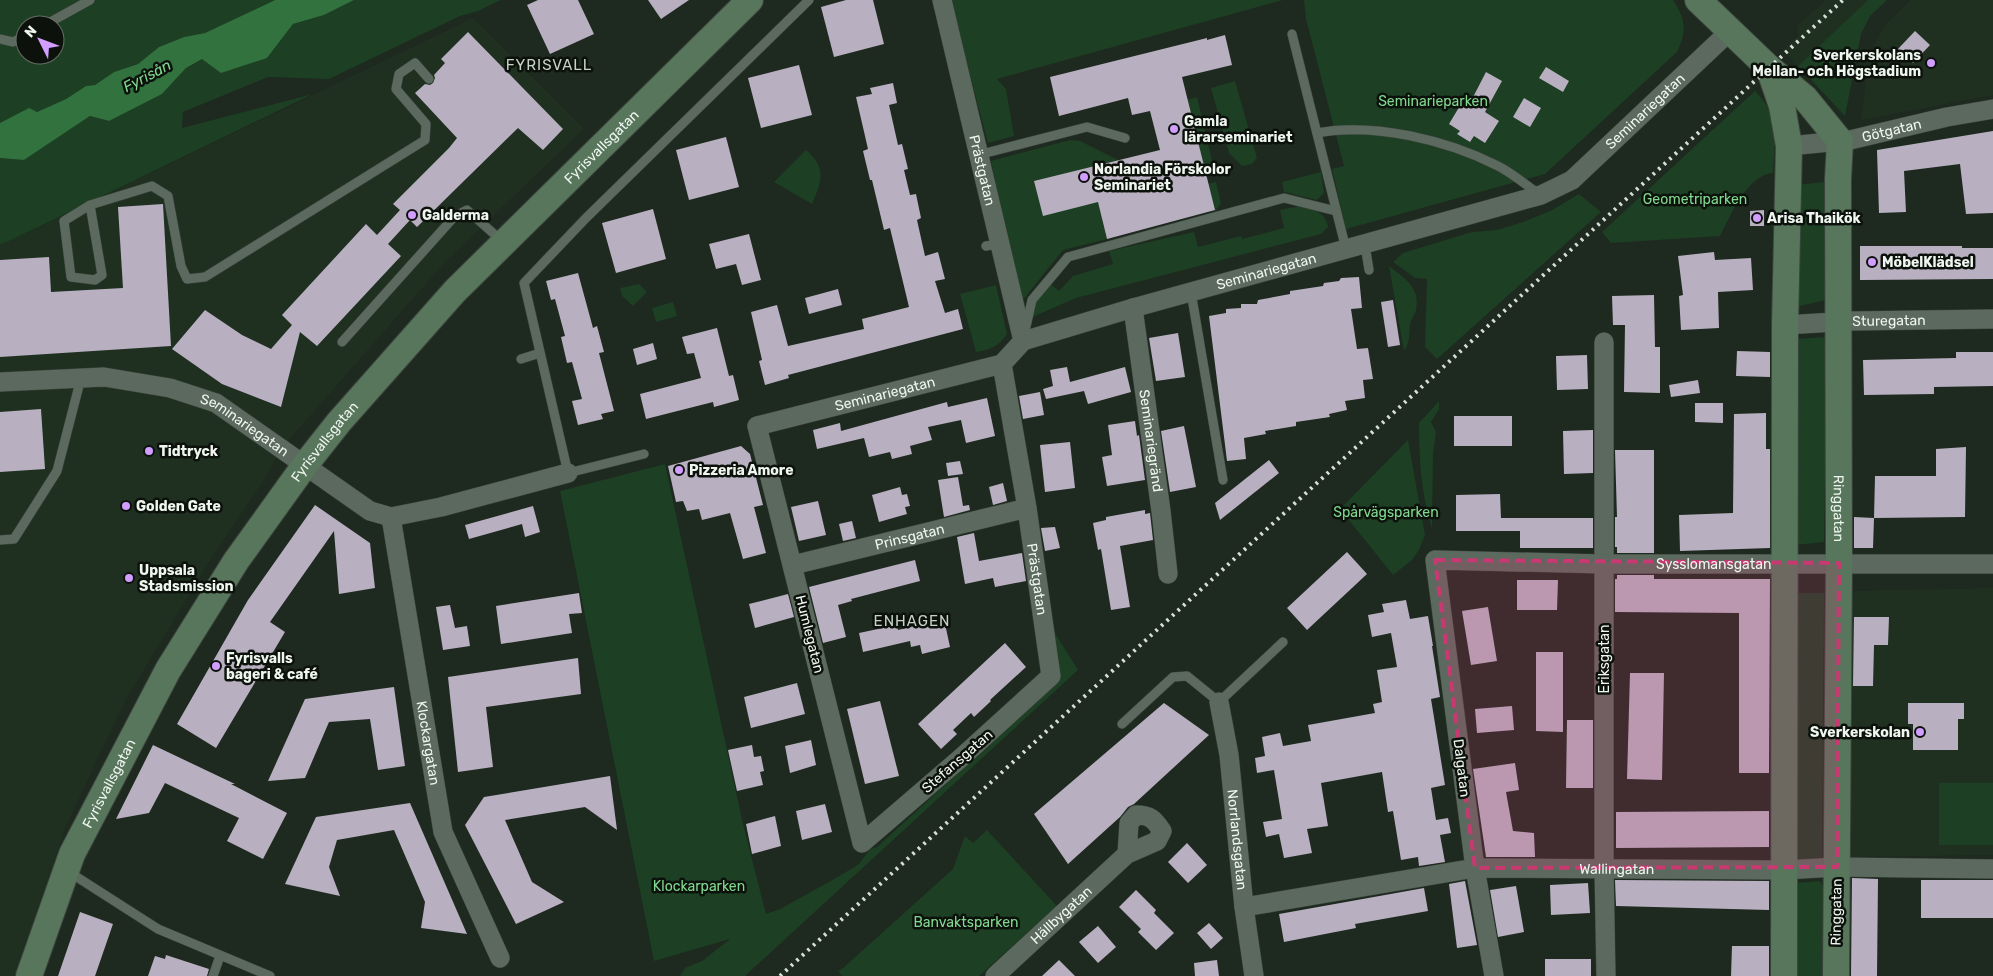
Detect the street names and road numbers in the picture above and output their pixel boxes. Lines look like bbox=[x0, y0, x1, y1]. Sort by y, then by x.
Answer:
street label: Seminariegatan bbox=[1602, 70, 1689, 153]
street label: Fyrisvallsgatan bbox=[561, 106, 643, 187]
street label: Götgatan bbox=[1860, 115, 1923, 146]
street label: Prästgatan bbox=[965, 133, 999, 208]
street label: Seminariegatan bbox=[1214, 250, 1318, 294]
street label: Sturegatan bbox=[1852, 312, 1926, 330]
street label: Seminariegatan bbox=[833, 373, 937, 415]
street label: Seminariegränd bbox=[1135, 388, 1166, 493]
street label: Seminariegatan bbox=[198, 390, 292, 460]
street label: Fyrisvallsgatan bbox=[288, 398, 362, 485]
street label: Ringgatan bbox=[1830, 475, 1847, 542]
street label: Prinsgatan bbox=[873, 520, 946, 554]
street label: Prästgatan bbox=[1023, 542, 1050, 616]
street label: Sysslomansgatan bbox=[1656, 556, 1771, 573]
street label: Humlegatan bbox=[792, 593, 827, 675]
street label: Eriksgatan bbox=[1596, 624, 1613, 694]
street label: Klockargatan bbox=[412, 700, 443, 787]
street label: Stefansgatan bbox=[918, 726, 996, 797]
street label: Fyrisvallsgatan bbox=[79, 736, 140, 831]
street label: Dalgatan bbox=[1450, 738, 1474, 798]
street label: Norrlandsgatan bbox=[1223, 788, 1250, 891]
street label: Wallingatan bbox=[1579, 861, 1654, 878]
street label: Ringgatan bbox=[1827, 878, 1846, 946]
street label: Hällbygatan bbox=[1027, 883, 1096, 948]

